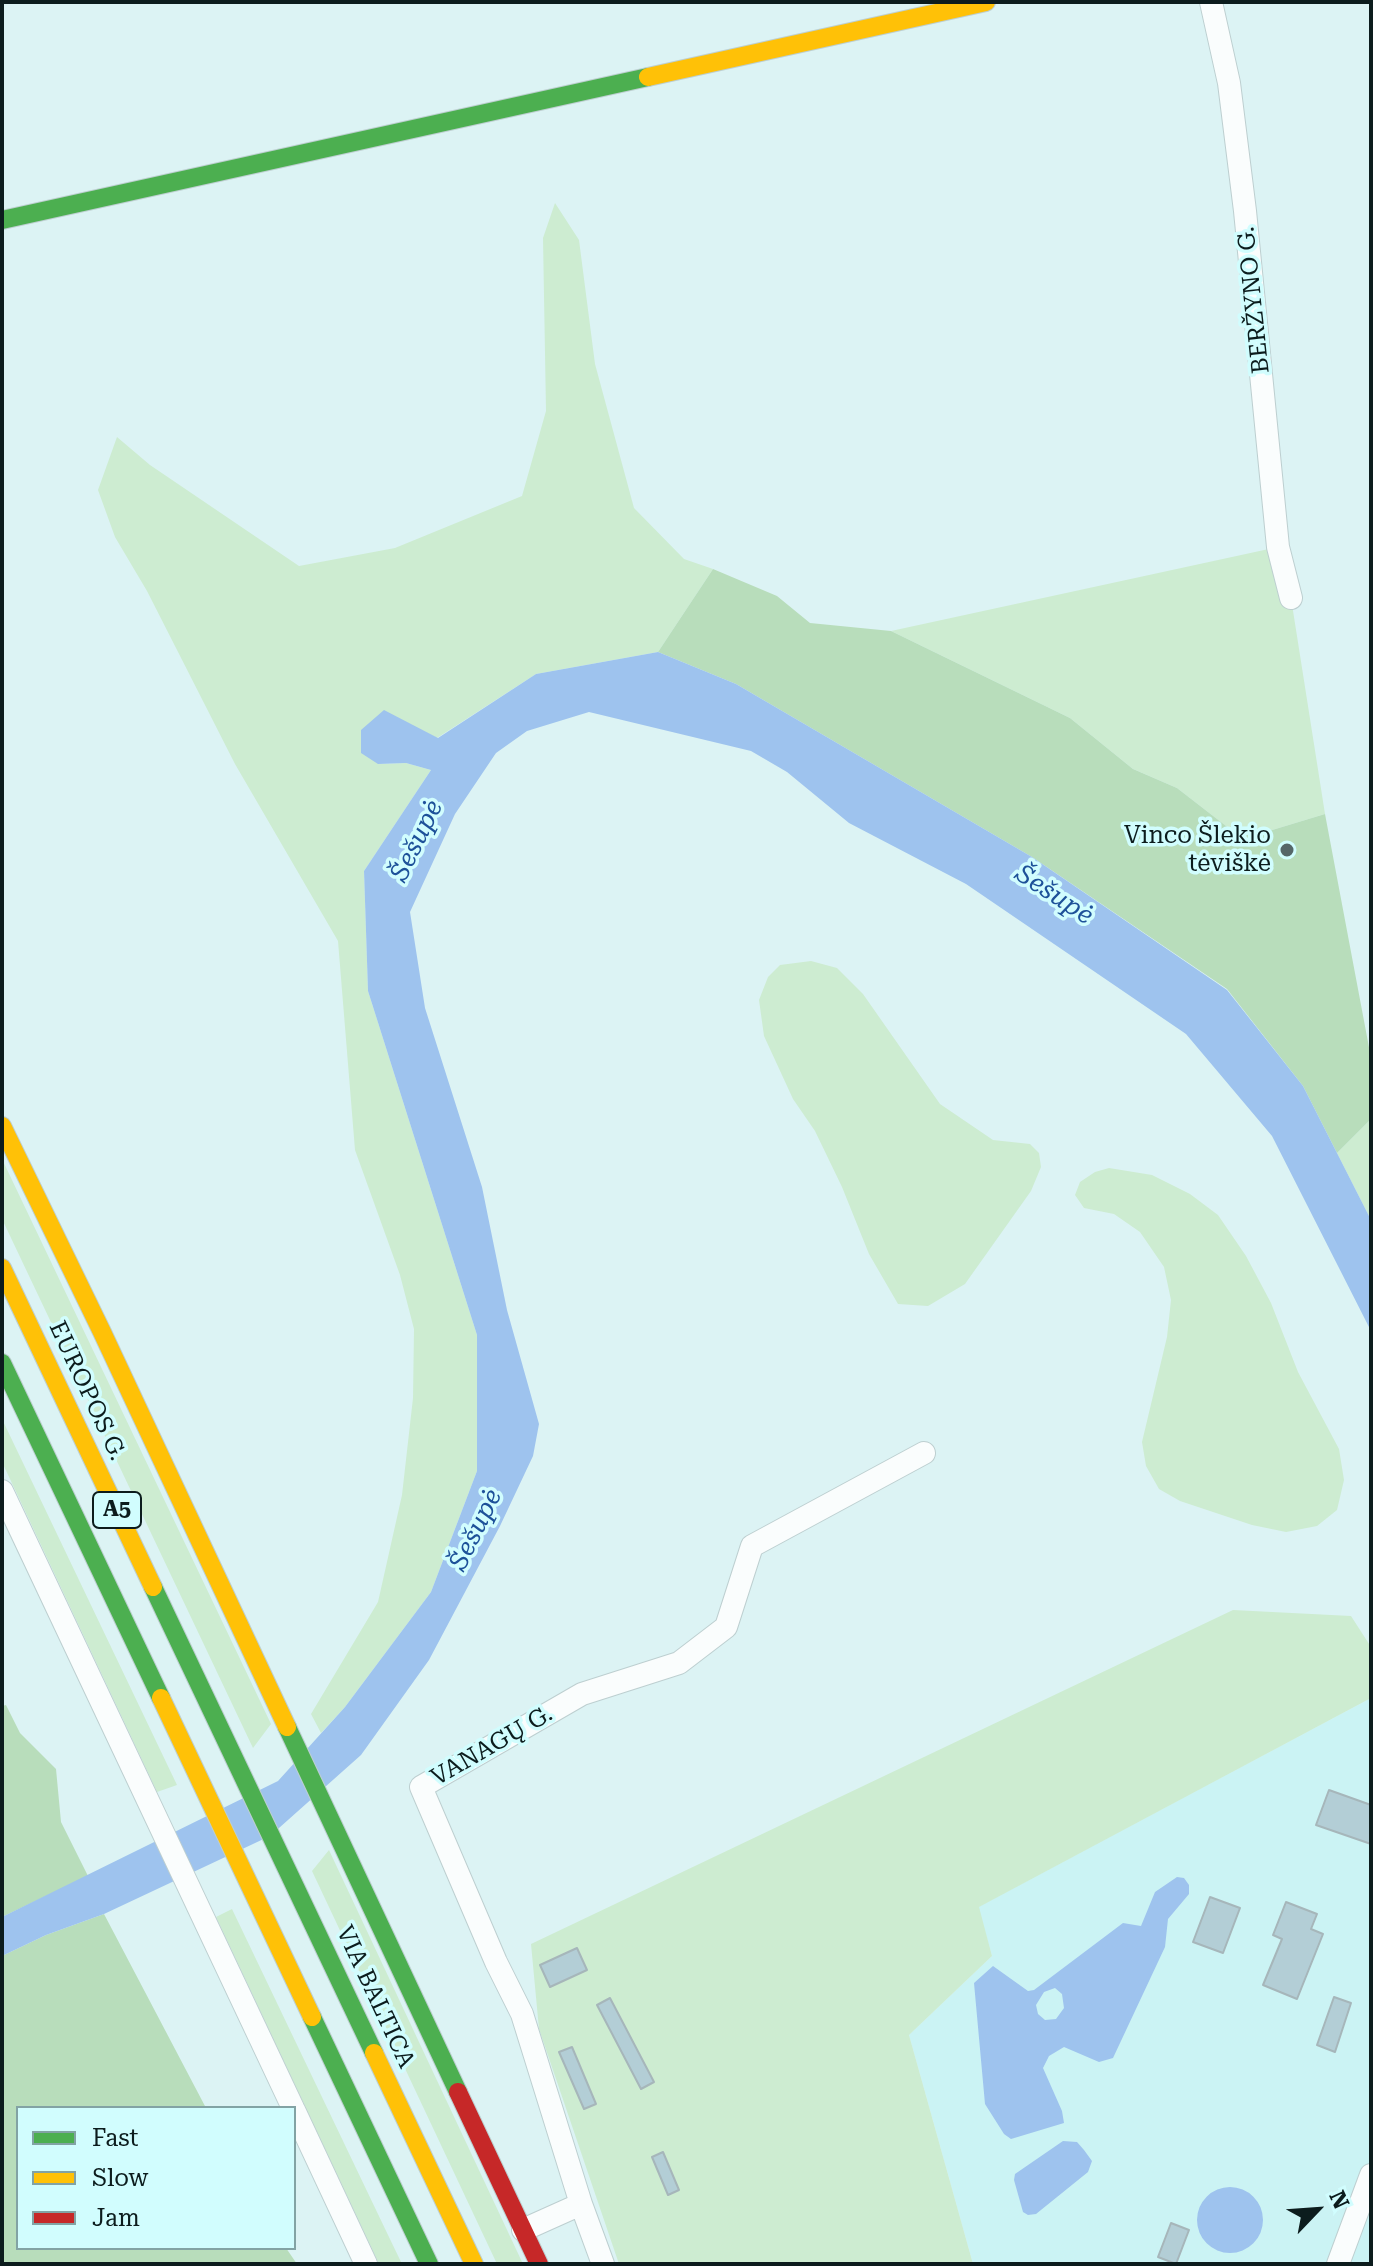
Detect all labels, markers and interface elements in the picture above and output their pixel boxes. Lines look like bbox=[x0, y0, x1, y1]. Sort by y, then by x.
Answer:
street label: BERŽYNO G. bbox=[1232, 225, 1276, 375]
water label: Šešupė bbox=[384, 795, 450, 887]
place label: Vinco Šlekio tėviškė bbox=[1124, 822, 1271, 878]
marker: Vinco Šlekio tėviškė bbox=[1278, 841, 1296, 859]
water label: Šešupė bbox=[1009, 858, 1099, 932]
street label: EUROPOS G. bbox=[42, 1317, 132, 1465]
water label: Šešupė bbox=[443, 1484, 509, 1576]
road number: A5 bbox=[93, 1492, 141, 1528]
street label: VANAGŲ G. bbox=[426, 1700, 558, 1792]
street label: VIA BALTICA bbox=[329, 1921, 421, 2073]
legend bbox=[16, 2106, 296, 2250]
text: Fast bbox=[92, 2124, 139, 2152]
text: Slow bbox=[92, 2164, 148, 2192]
north arrow bbox=[1277, 2170, 1357, 2250]
text: N bbox=[1324, 2187, 1354, 2213]
text: Jam bbox=[92, 2204, 140, 2232]

